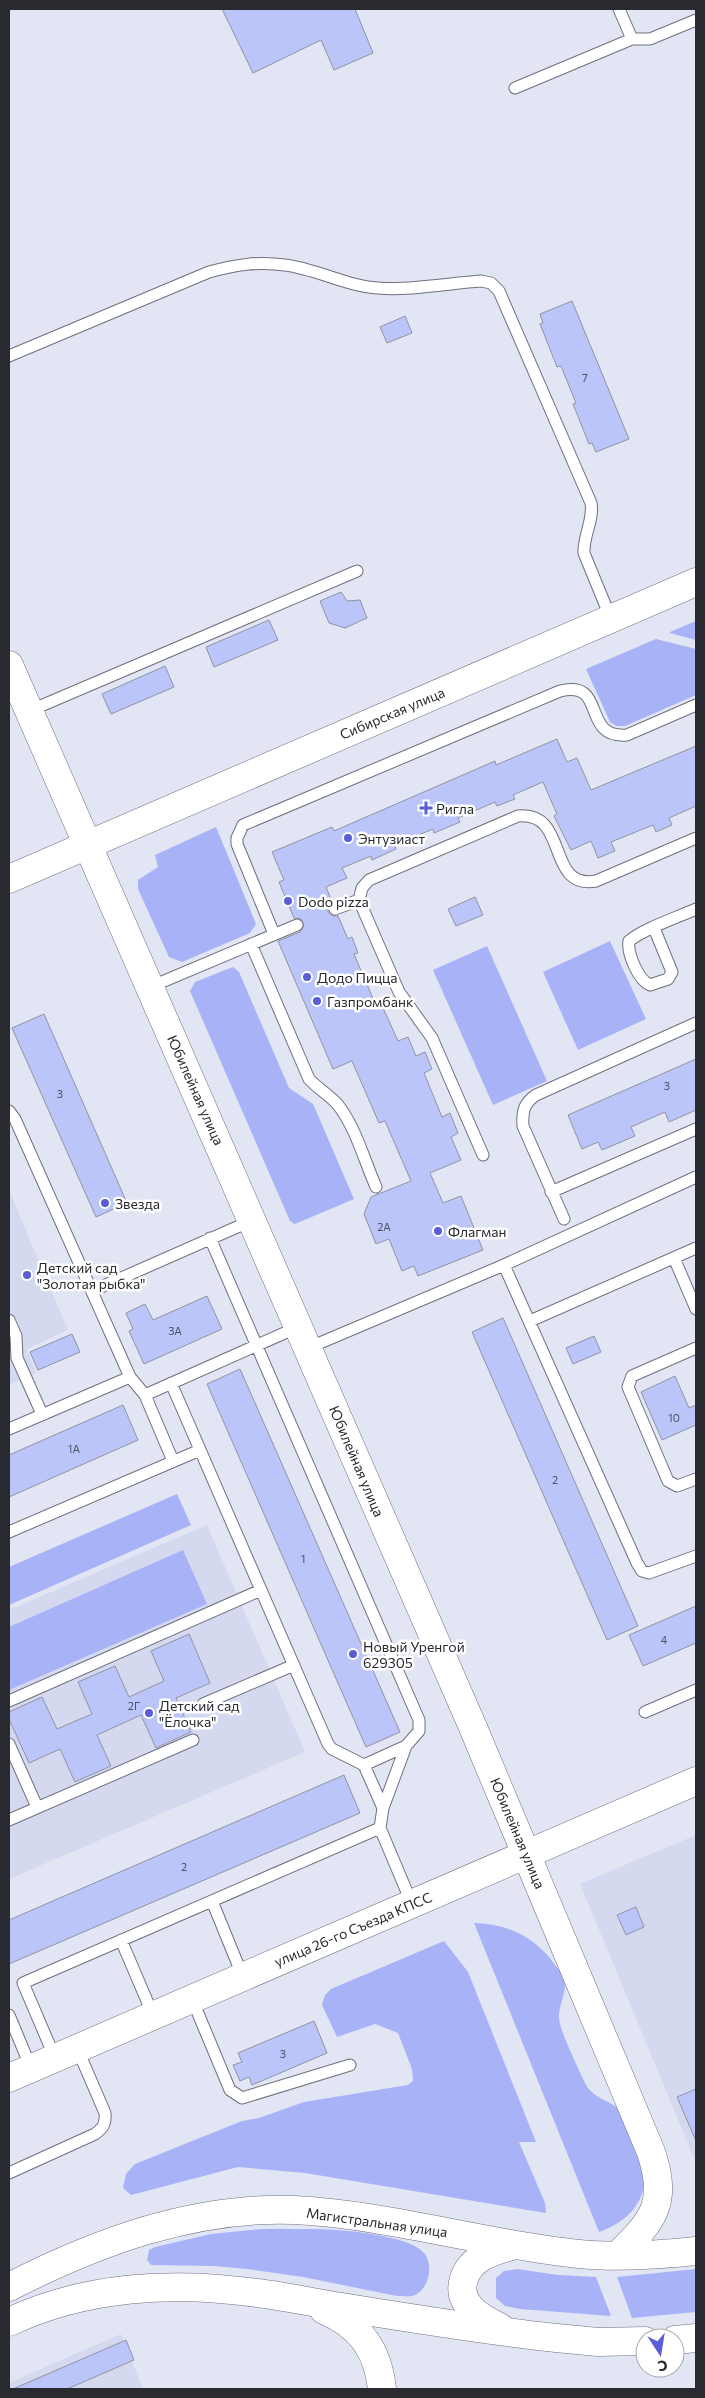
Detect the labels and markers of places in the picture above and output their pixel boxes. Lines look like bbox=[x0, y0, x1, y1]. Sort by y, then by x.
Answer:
place label: Ригла bbox=[436, 800, 474, 817]
marker: Ригла bbox=[420, 802, 432, 814]
place label: Энтузиаст bbox=[358, 830, 425, 847]
marker: Энтузиаст bbox=[342, 832, 354, 844]
place label: Dodo pizza bbox=[298, 893, 369, 910]
marker: Dodo pizza bbox=[282, 895, 294, 907]
place label: Додо Пицца bbox=[317, 969, 398, 986]
marker: Додо Пицца bbox=[301, 971, 313, 983]
place label: Газпромбанк bbox=[327, 993, 414, 1010]
marker: Газпромбанк bbox=[311, 995, 323, 1007]
place label: Звезда bbox=[115, 1195, 160, 1212]
marker: Звезда bbox=[99, 1197, 111, 1209]
place label: Флагман bbox=[448, 1223, 507, 1240]
marker: Флагман bbox=[432, 1225, 444, 1237]
place label: Детский сад "Золотая рыбка" bbox=[37, 1259, 146, 1292]
marker: Детский сад "Золотая рыбка" bbox=[21, 1269, 33, 1281]
place label: Новый Уренгой 629305 bbox=[363, 1638, 465, 1671]
marker: Новый Уренгой 629305 bbox=[347, 1648, 359, 1660]
place label: Детский сад "Ёлочка" bbox=[159, 1697, 239, 1730]
marker: Детский сад "Ёлочка" bbox=[143, 1707, 155, 1719]

